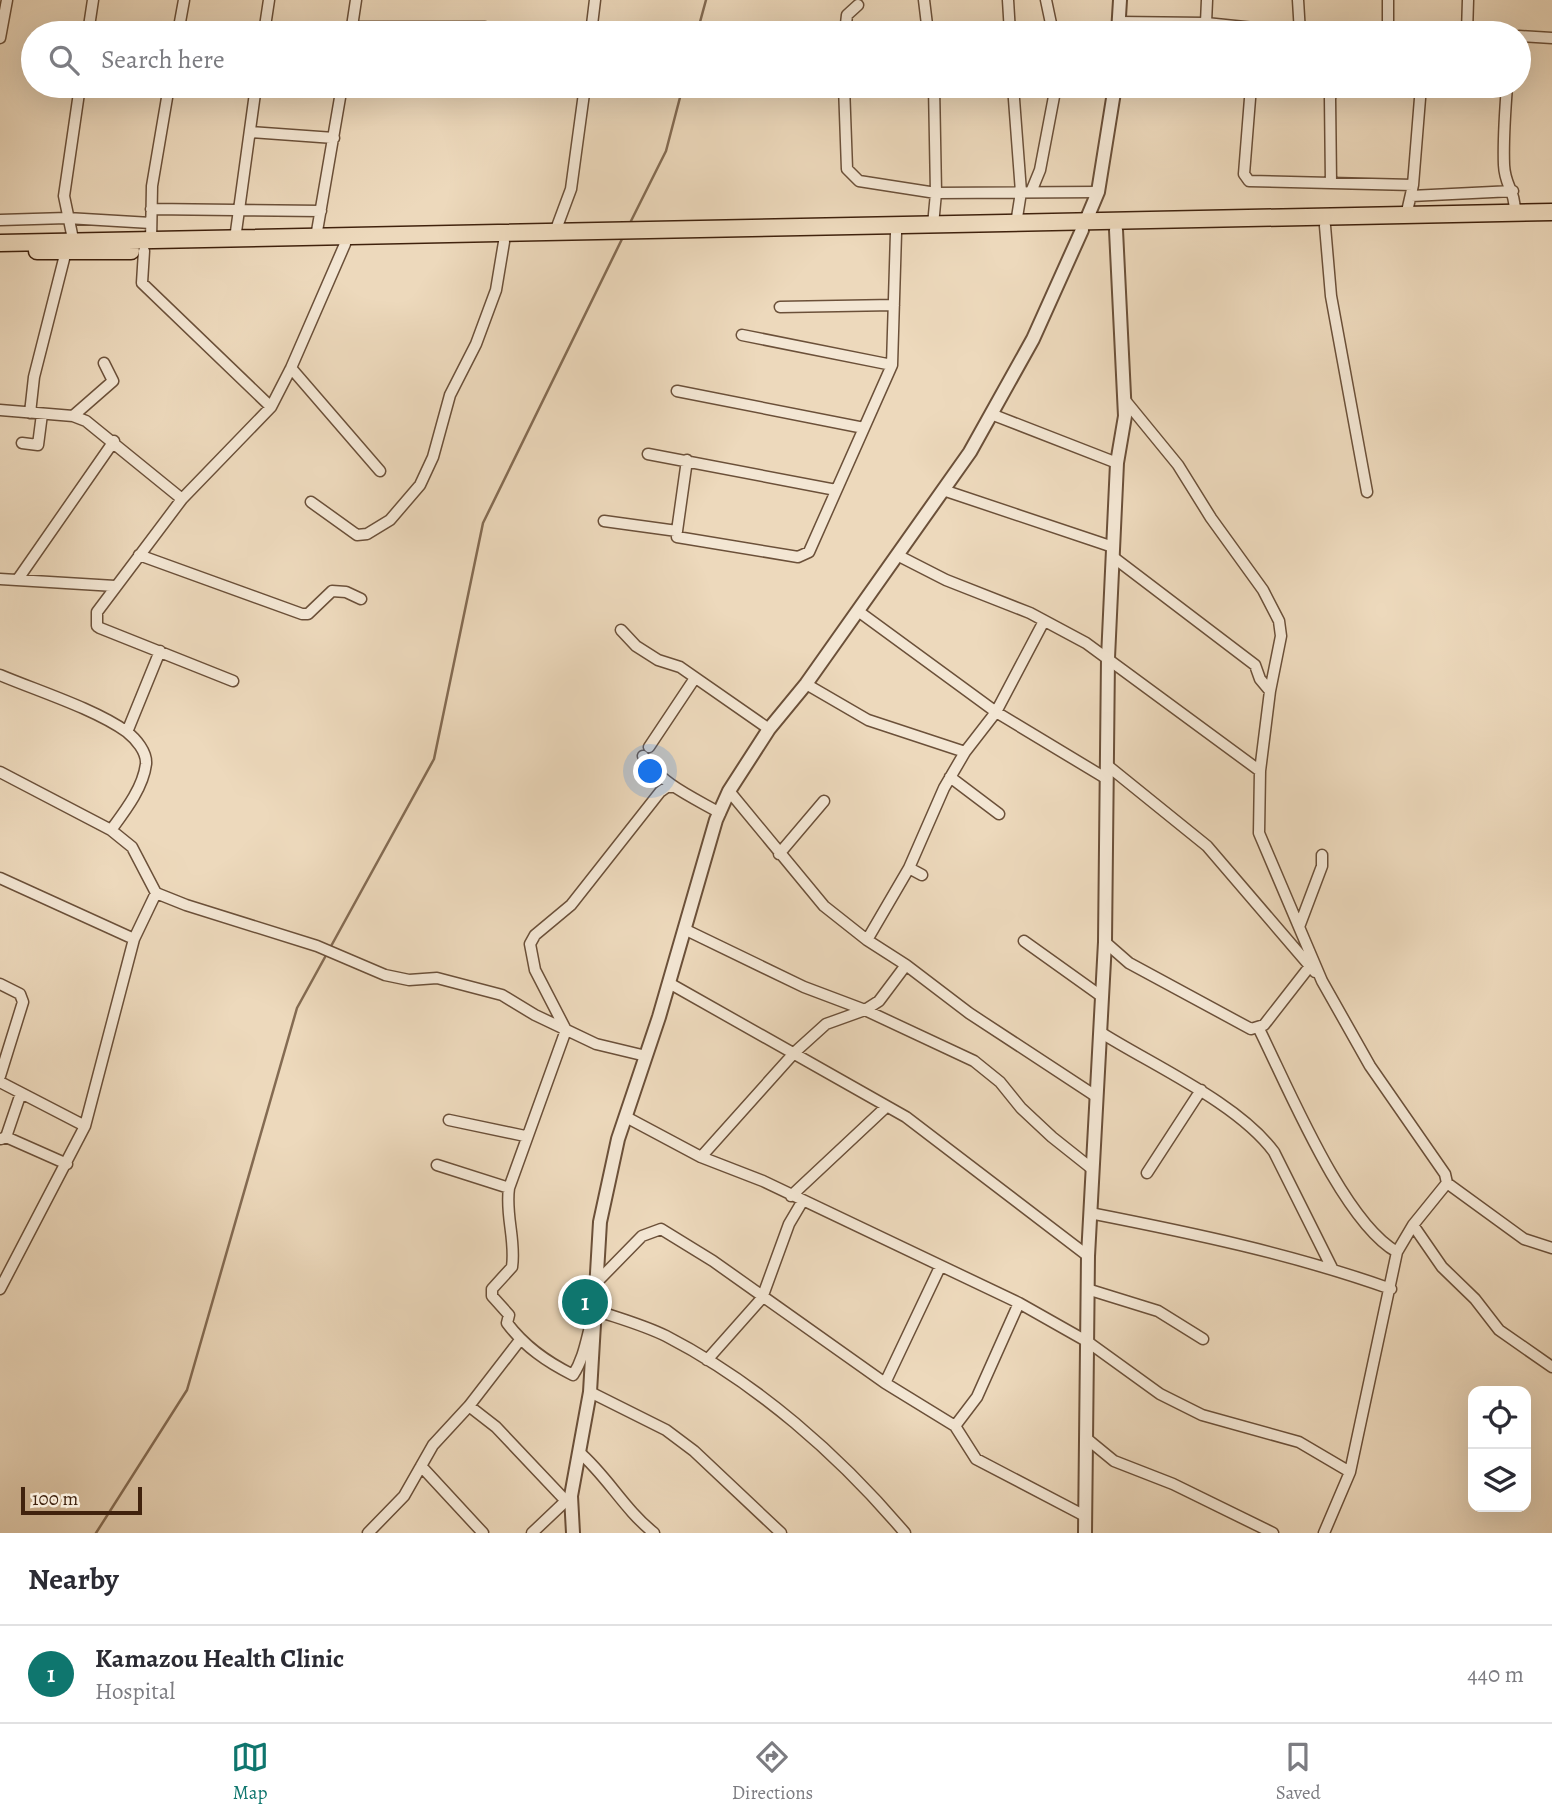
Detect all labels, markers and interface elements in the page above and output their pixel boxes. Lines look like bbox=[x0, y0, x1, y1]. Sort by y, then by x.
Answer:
search box bbox=[21, 21, 1531, 98]
icon: search bbox=[45, 41, 83, 79]
text: Search here bbox=[101, 42, 225, 77]
your location bbox=[633, 754, 667, 788]
pin: 1 bbox=[562, 1276, 608, 1328]
map controls bbox=[1468, 1386, 1531, 1512]
button: locate bbox=[1468, 1386, 1531, 1449]
button: layers bbox=[1468, 1449, 1531, 1512]
scale bar bbox=[21, 1484, 142, 1516]
text: 100 m bbox=[32, 1486, 78, 1512]
text: Nearby bbox=[28, 1559, 119, 1599]
text: Kamazou Health Clinic bbox=[95, 1641, 344, 1676]
text: 1 bbox=[47, 1659, 55, 1690]
text: 440 m bbox=[1467, 1659, 1524, 1690]
text: Hospital bbox=[95, 1676, 175, 1707]
tab: Map bbox=[231, 1738, 269, 1806]
tab: Directions bbox=[732, 1738, 813, 1806]
tab: Saved bbox=[1276, 1738, 1321, 1806]

